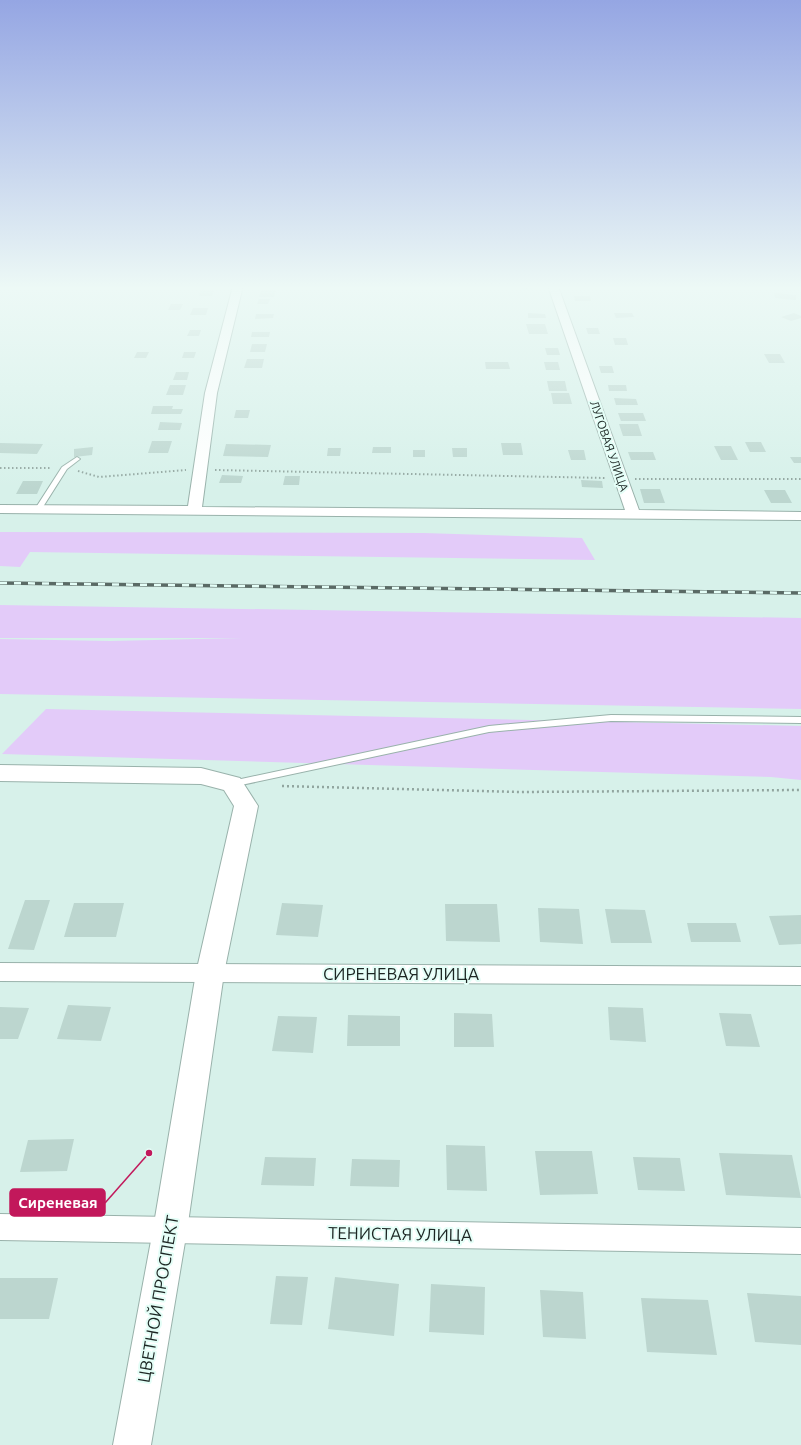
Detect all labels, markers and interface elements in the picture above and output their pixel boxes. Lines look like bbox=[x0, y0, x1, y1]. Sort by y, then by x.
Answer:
street label: ЛУГОВАЯ УЛИЦА bbox=[588, 399, 631, 493]
street label: СИРЕНЕВАЯ УЛИЦА bbox=[323, 964, 479, 983]
callout: Сиреневая bbox=[10, 1189, 105, 1216]
text: Сиреневая bbox=[18, 1194, 98, 1211]
street label: ЦВЕТНОЙ ПРОСПЕКТ bbox=[133, 1213, 182, 1384]
street label: ТЕНИСТАЯ УЛИЦА bbox=[328, 1223, 472, 1244]

